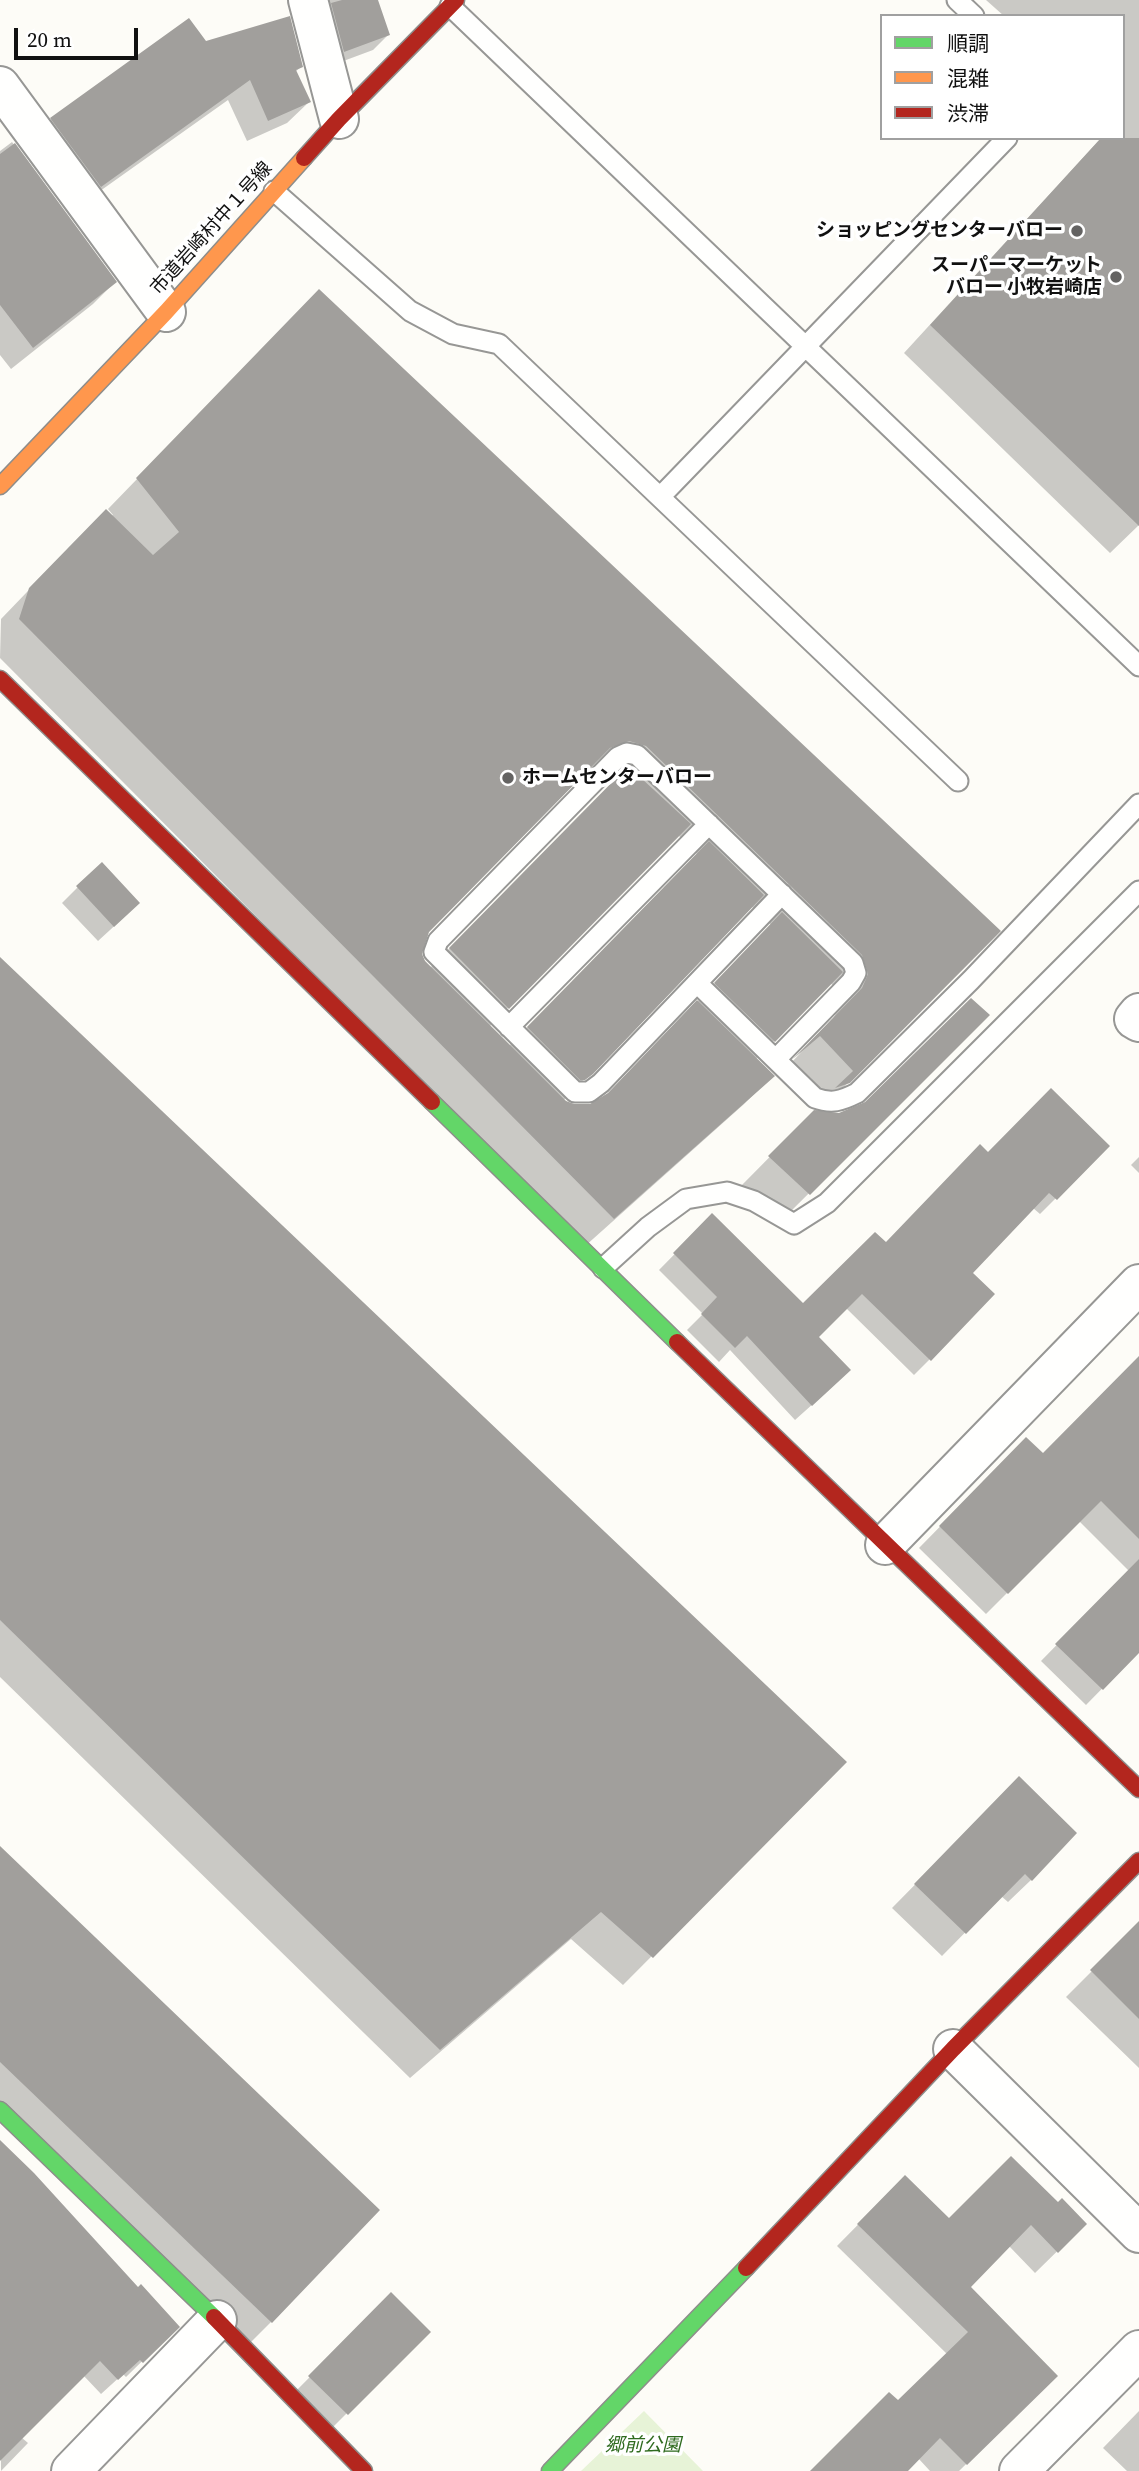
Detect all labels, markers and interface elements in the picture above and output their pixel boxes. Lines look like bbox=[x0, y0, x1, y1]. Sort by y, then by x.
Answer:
scale bar bbox=[18, 14, 142, 58]
legend bbox=[880, 14, 1125, 140]
text: 20 m bbox=[27, 25, 72, 54]
text: 順調 bbox=[947, 29, 989, 58]
text: 混雑 bbox=[947, 64, 989, 93]
text: 渋滞 bbox=[947, 99, 989, 128]
street label: 市道岩崎村中１号線 bbox=[146, 158, 278, 300]
place label: ショッピングセンターバロー bbox=[816, 220, 1063, 242]
marker: ショッピングセンターバロー bbox=[1069, 223, 1085, 239]
place label: スーパーマーケット バロー 小牧岩崎店 bbox=[931, 255, 1102, 299]
marker: スーパーマーケット バロー 小牧岩崎店 bbox=[1108, 269, 1124, 285]
place label: ホームセンターバロー bbox=[522, 767, 712, 789]
marker: ホームセンターバロー bbox=[500, 770, 516, 786]
park label: 郷前公園 bbox=[605, 2435, 681, 2457]

